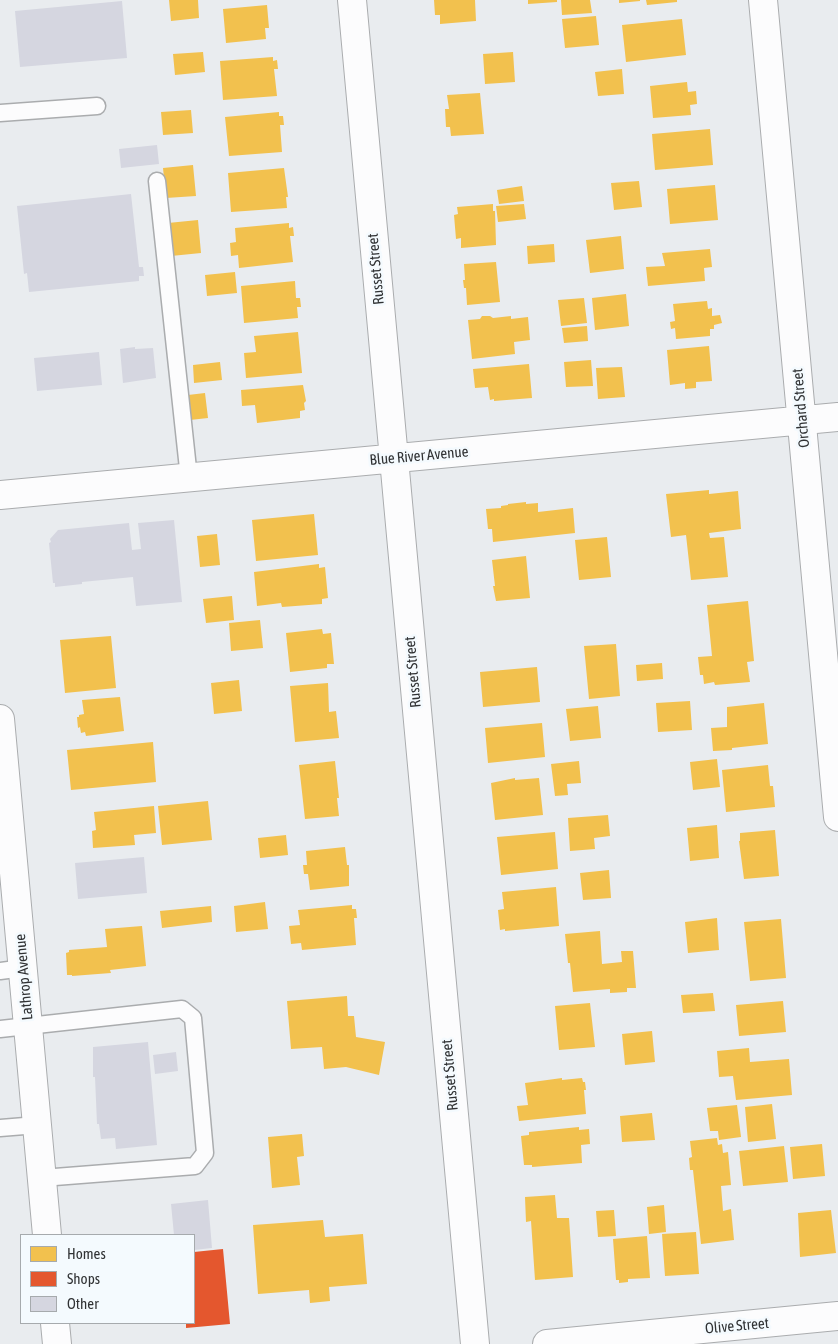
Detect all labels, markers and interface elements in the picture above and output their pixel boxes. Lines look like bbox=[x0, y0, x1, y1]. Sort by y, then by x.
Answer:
street label: Russet Street bbox=[364, 233, 388, 305]
street label: Orchard Street bbox=[789, 368, 813, 448]
street label: Blue River Avenue bbox=[369, 443, 469, 469]
street label: Russet Street bbox=[401, 636, 425, 708]
street label: Lathrop Avenue bbox=[11, 933, 37, 1021]
street label: Russet Street bbox=[438, 1039, 462, 1111]
legend bbox=[20, 1234, 195, 1324]
text: Homes bbox=[67, 1245, 106, 1262]
text: Shops bbox=[67, 1270, 100, 1287]
text: Other bbox=[67, 1295, 99, 1312]
street label: Olive Street bbox=[704, 1314, 770, 1338]

